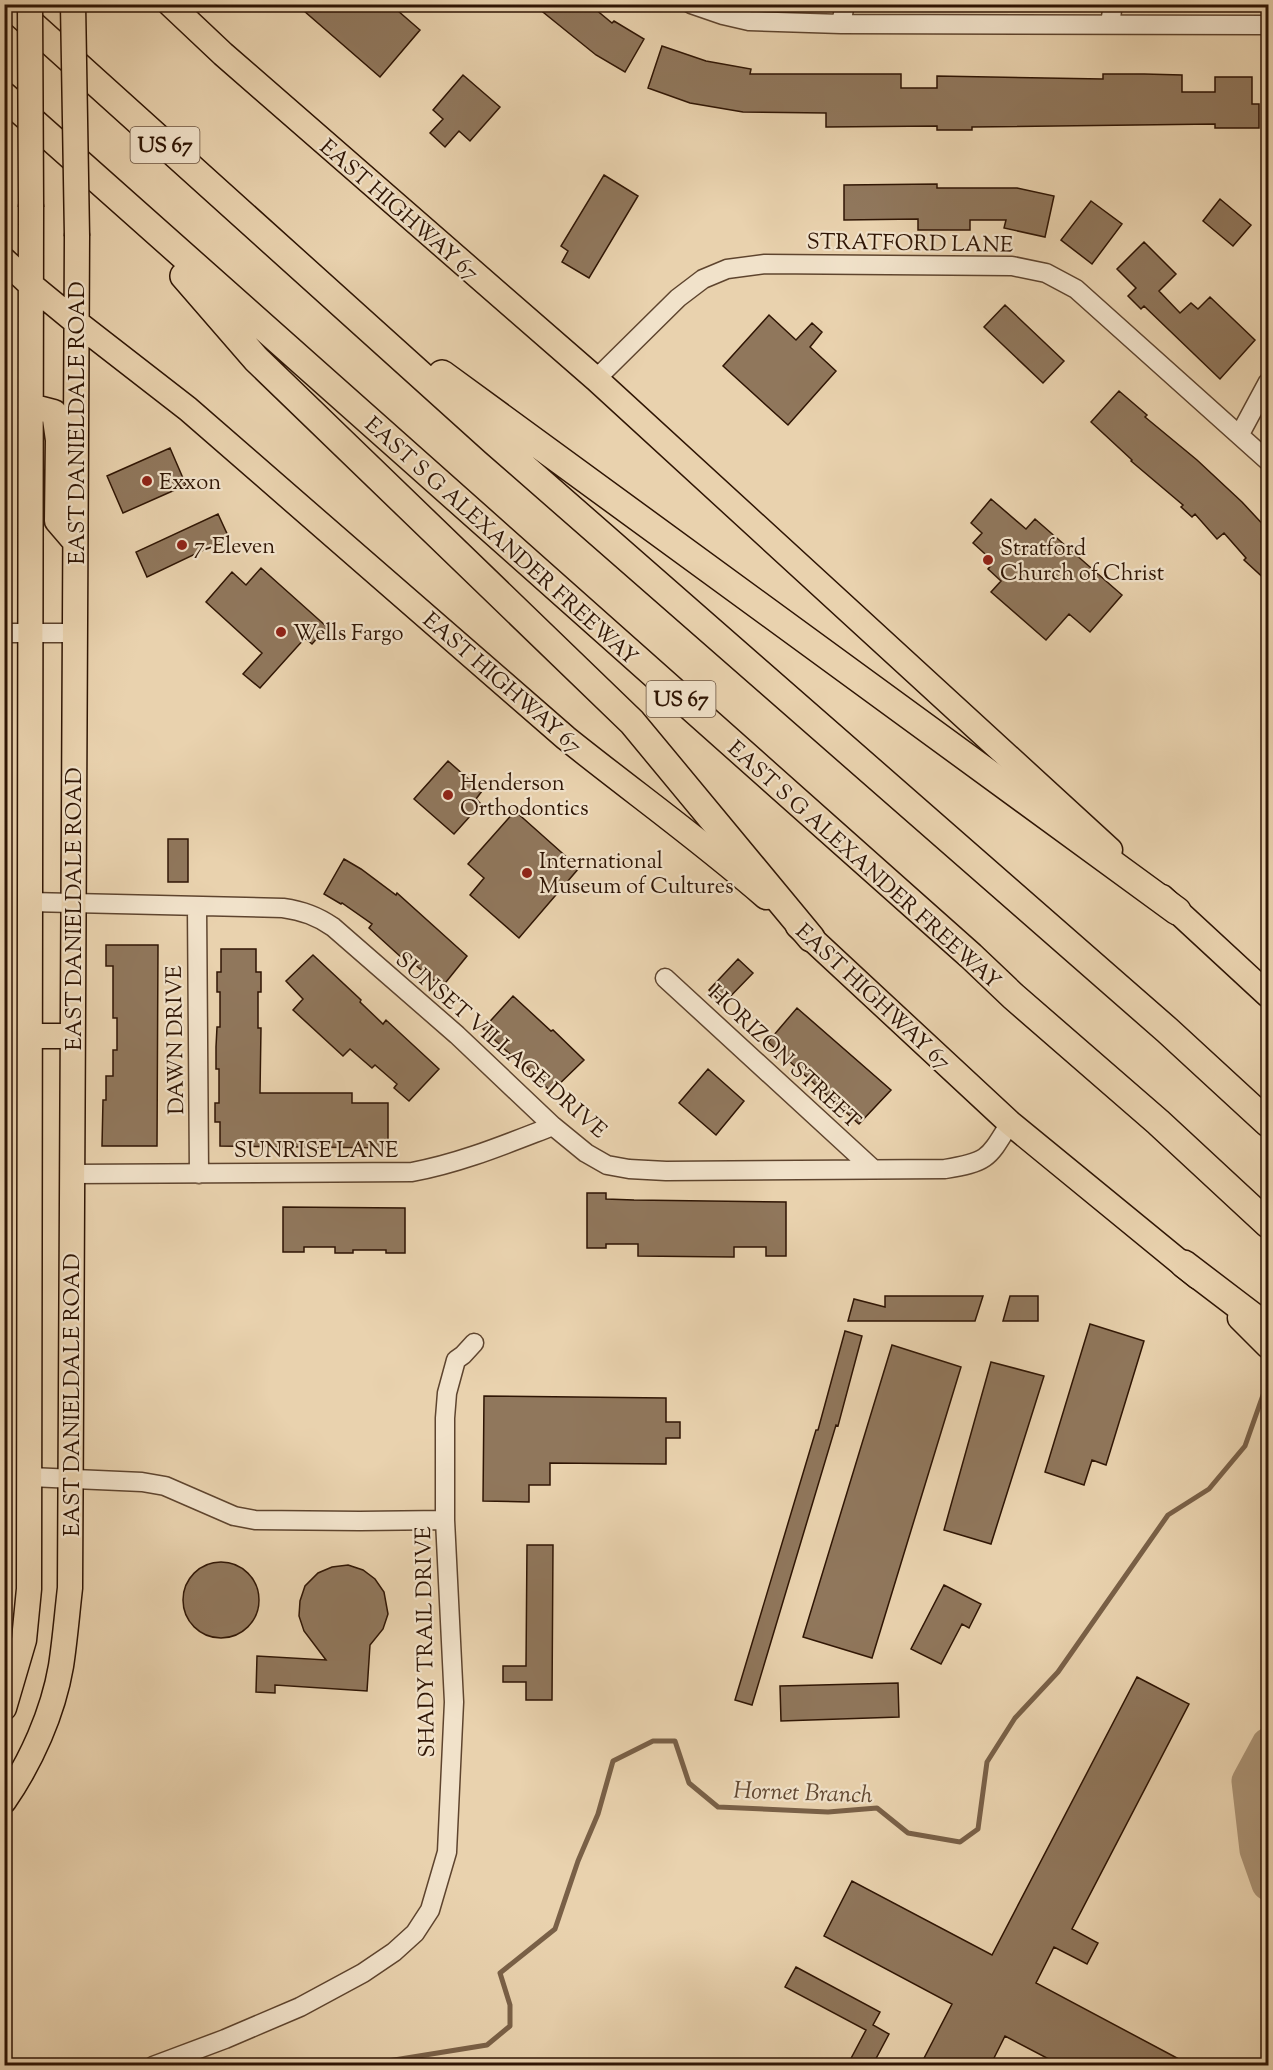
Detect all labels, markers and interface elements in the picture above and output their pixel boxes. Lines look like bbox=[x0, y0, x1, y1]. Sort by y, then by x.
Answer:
road number: US 67 bbox=[130, 127, 200, 163]
street label: EAST HIGHWAY 67 bbox=[311, 133, 485, 290]
street label: STRATFORD LANE bbox=[806, 227, 1014, 263]
street label: EAST DANIELDALE ROAD bbox=[63, 281, 95, 565]
street label: EAST S G ALEXANDER FREEWAY bbox=[356, 410, 644, 674]
place label: Exxon bbox=[159, 468, 221, 500]
marker: Exxon bbox=[140, 474, 154, 488]
place label: 7-Eleven bbox=[194, 532, 275, 564]
place label: Stratford Church of Christ bbox=[1000, 534, 1165, 591]
marker: 7-Eleven bbox=[175, 538, 189, 552]
marker: Stratford Church of Christ bbox=[981, 553, 995, 567]
street label: EAST HIGHWAY 67 bbox=[414, 606, 588, 763]
place label: Wells Fargo bbox=[293, 619, 404, 651]
marker: Wells Fargo bbox=[274, 625, 288, 639]
road number: US 67 bbox=[646, 681, 716, 717]
street label: EAST S G ALEXANDER FREEWAY bbox=[719, 734, 1007, 998]
street label: EAST DANIELDALE ROAD bbox=[60, 767, 92, 1051]
place label: Henderson Orthodontics bbox=[460, 769, 589, 826]
marker: Henderson Orthodontics bbox=[441, 788, 455, 802]
place label: International Museum of Cultures bbox=[539, 847, 734, 904]
marker: International Museum of Cultures bbox=[520, 866, 534, 880]
street label: EAST HIGHWAY 67 bbox=[787, 917, 957, 1079]
street label: SUNSET VILLAGE DRIVE bbox=[387, 945, 613, 1147]
street label: DAWN DRIVE bbox=[160, 965, 194, 1115]
street label: HORIZON STREET bbox=[699, 979, 867, 1138]
street label: SUNRISE LANE bbox=[234, 1136, 398, 1168]
street label: EAST DANIELDALE ROAD bbox=[58, 1253, 90, 1537]
street label: SHADY TRAIL DRIVE bbox=[409, 1526, 445, 1758]
water label: Hornet Branch bbox=[733, 1775, 874, 1813]

